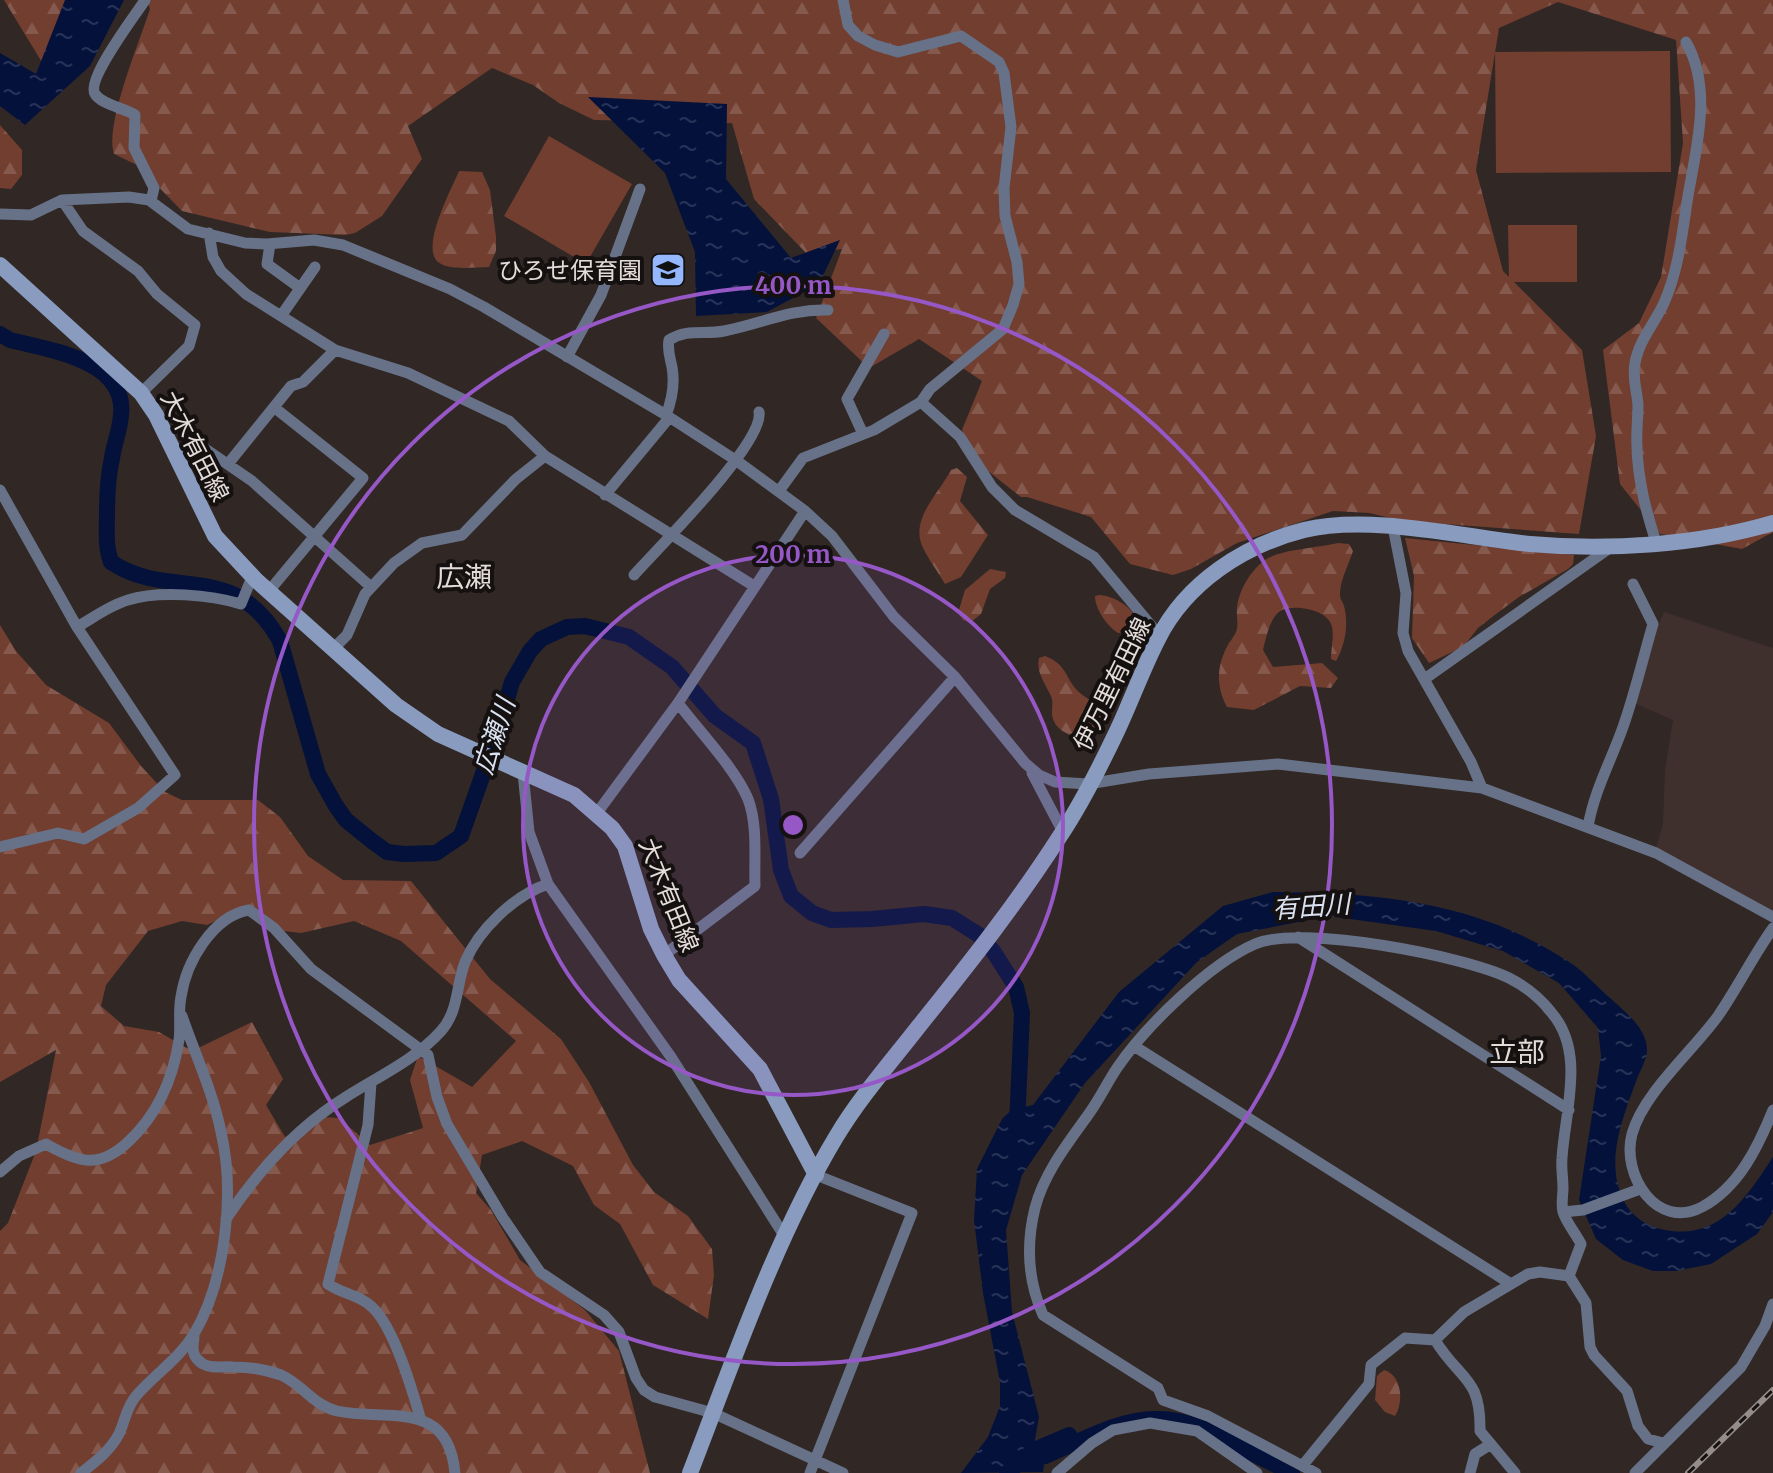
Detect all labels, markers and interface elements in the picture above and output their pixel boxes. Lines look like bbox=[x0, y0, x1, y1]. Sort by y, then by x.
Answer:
school or university icon: ひろせ保育園 bbox=[649, 251, 687, 289]
place label: ひろせ保育園 bbox=[498, 255, 642, 286]
text: 400 m bbox=[755, 270, 831, 301]
street label: 大木有田線 bbox=[154, 386, 236, 506]
text: 200 m bbox=[755, 539, 831, 570]
district label: 広瀬 bbox=[436, 559, 492, 595]
street label: 伊万里有田線 bbox=[1067, 612, 1157, 756]
water label: 広瀬川 bbox=[466, 691, 523, 778]
centre of rings bbox=[779, 811, 807, 839]
street label: 大木有田線 bbox=[632, 834, 706, 956]
water label: 有田川 bbox=[1271, 887, 1354, 925]
district label: 立部 bbox=[1489, 1034, 1545, 1070]

